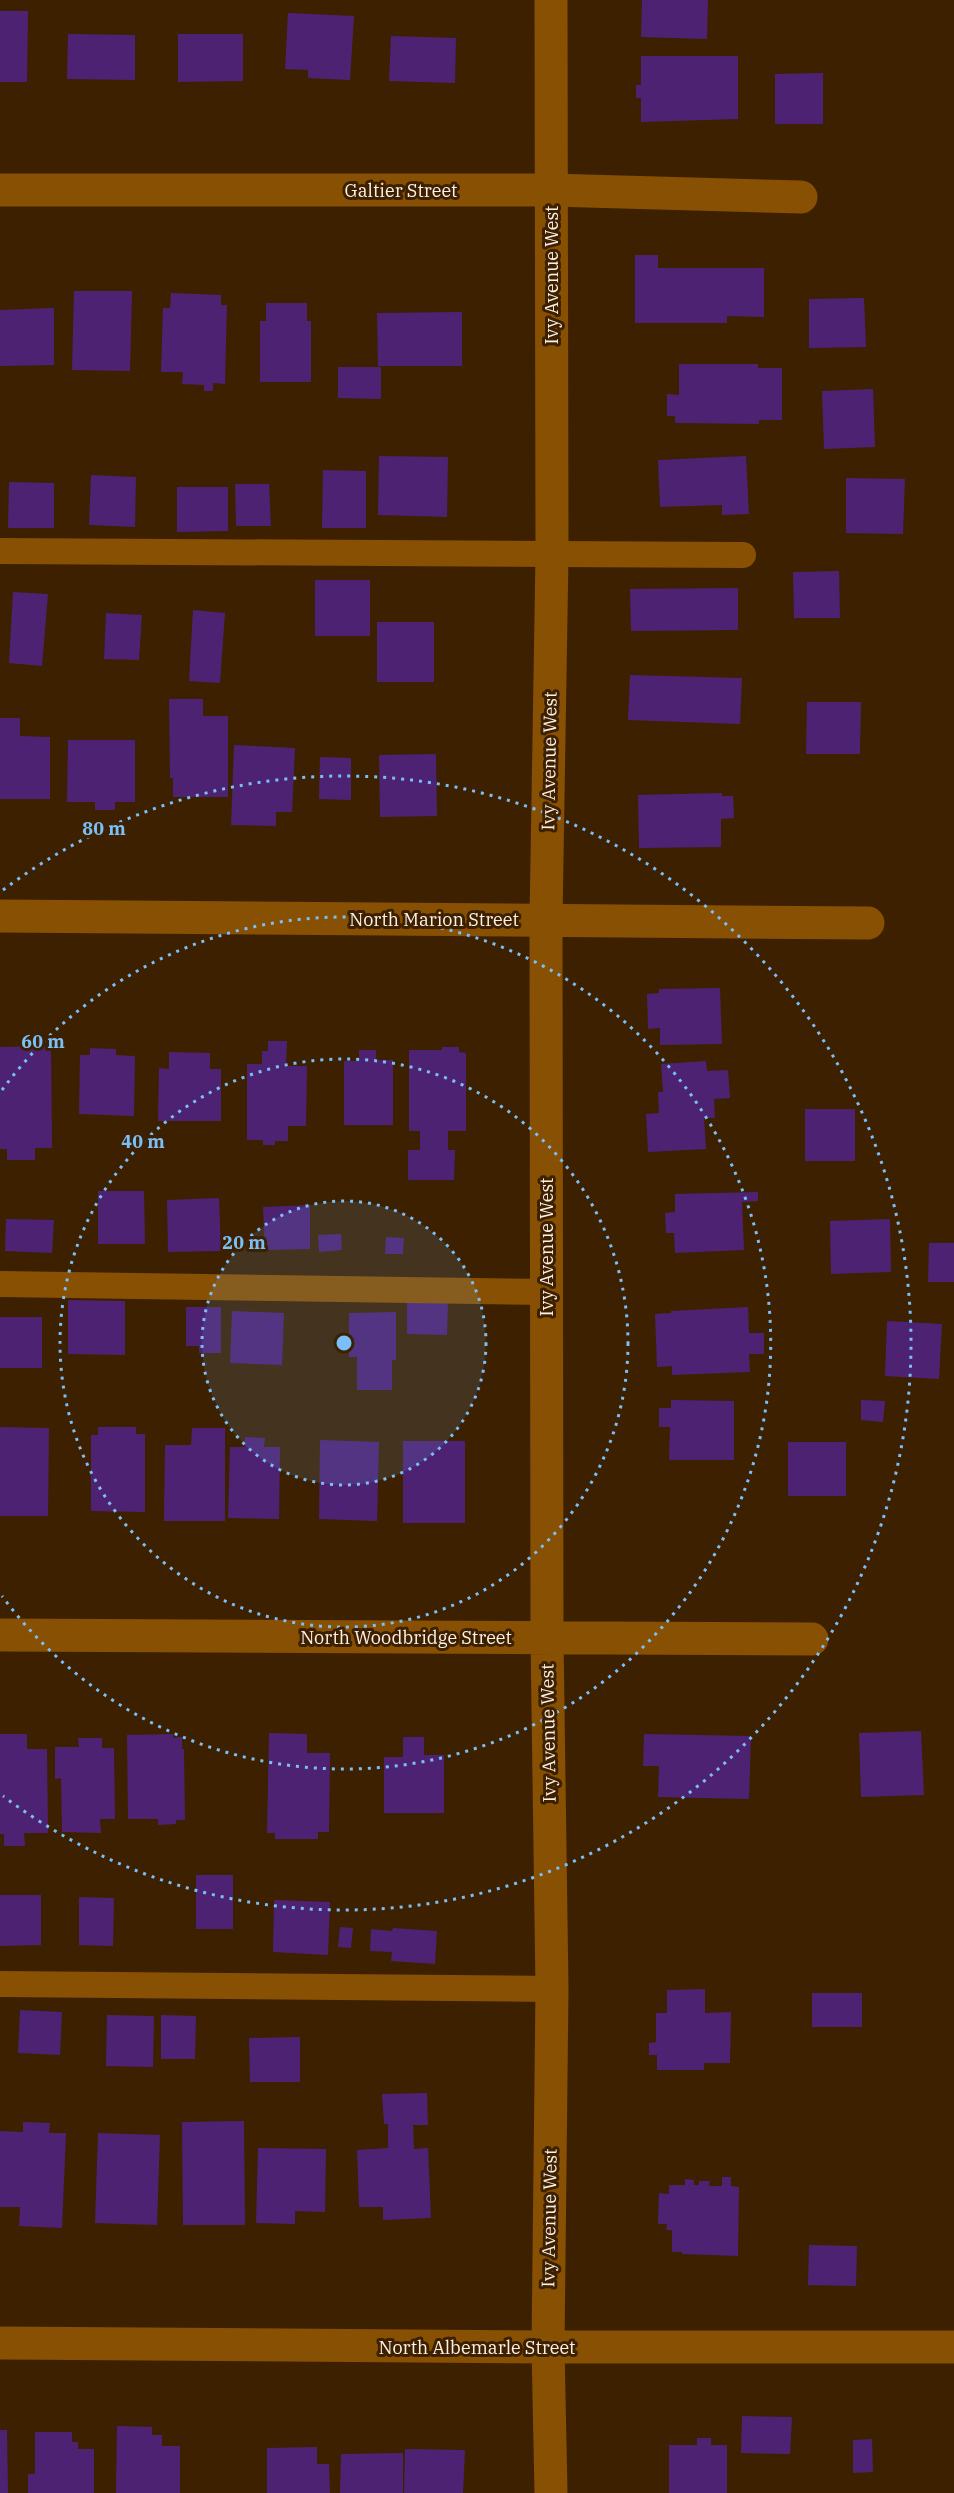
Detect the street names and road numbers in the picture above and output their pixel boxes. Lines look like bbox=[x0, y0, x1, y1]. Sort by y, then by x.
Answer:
street label: Galtier Street bbox=[345, 179, 457, 202]
street label: Ivy Avenue West bbox=[540, 206, 563, 344]
street label: Ivy Avenue West bbox=[536, 691, 562, 831]
street label: North Marion Street bbox=[349, 908, 519, 931]
street label: Ivy Avenue West bbox=[535, 1178, 558, 1316]
street label: North Woodbridge Street bbox=[300, 1626, 512, 1649]
street label: Ivy Avenue West bbox=[535, 1663, 561, 1803]
street label: Ivy Avenue West bbox=[536, 2148, 562, 2288]
street label: North Albemarle Street bbox=[379, 2336, 575, 2359]

